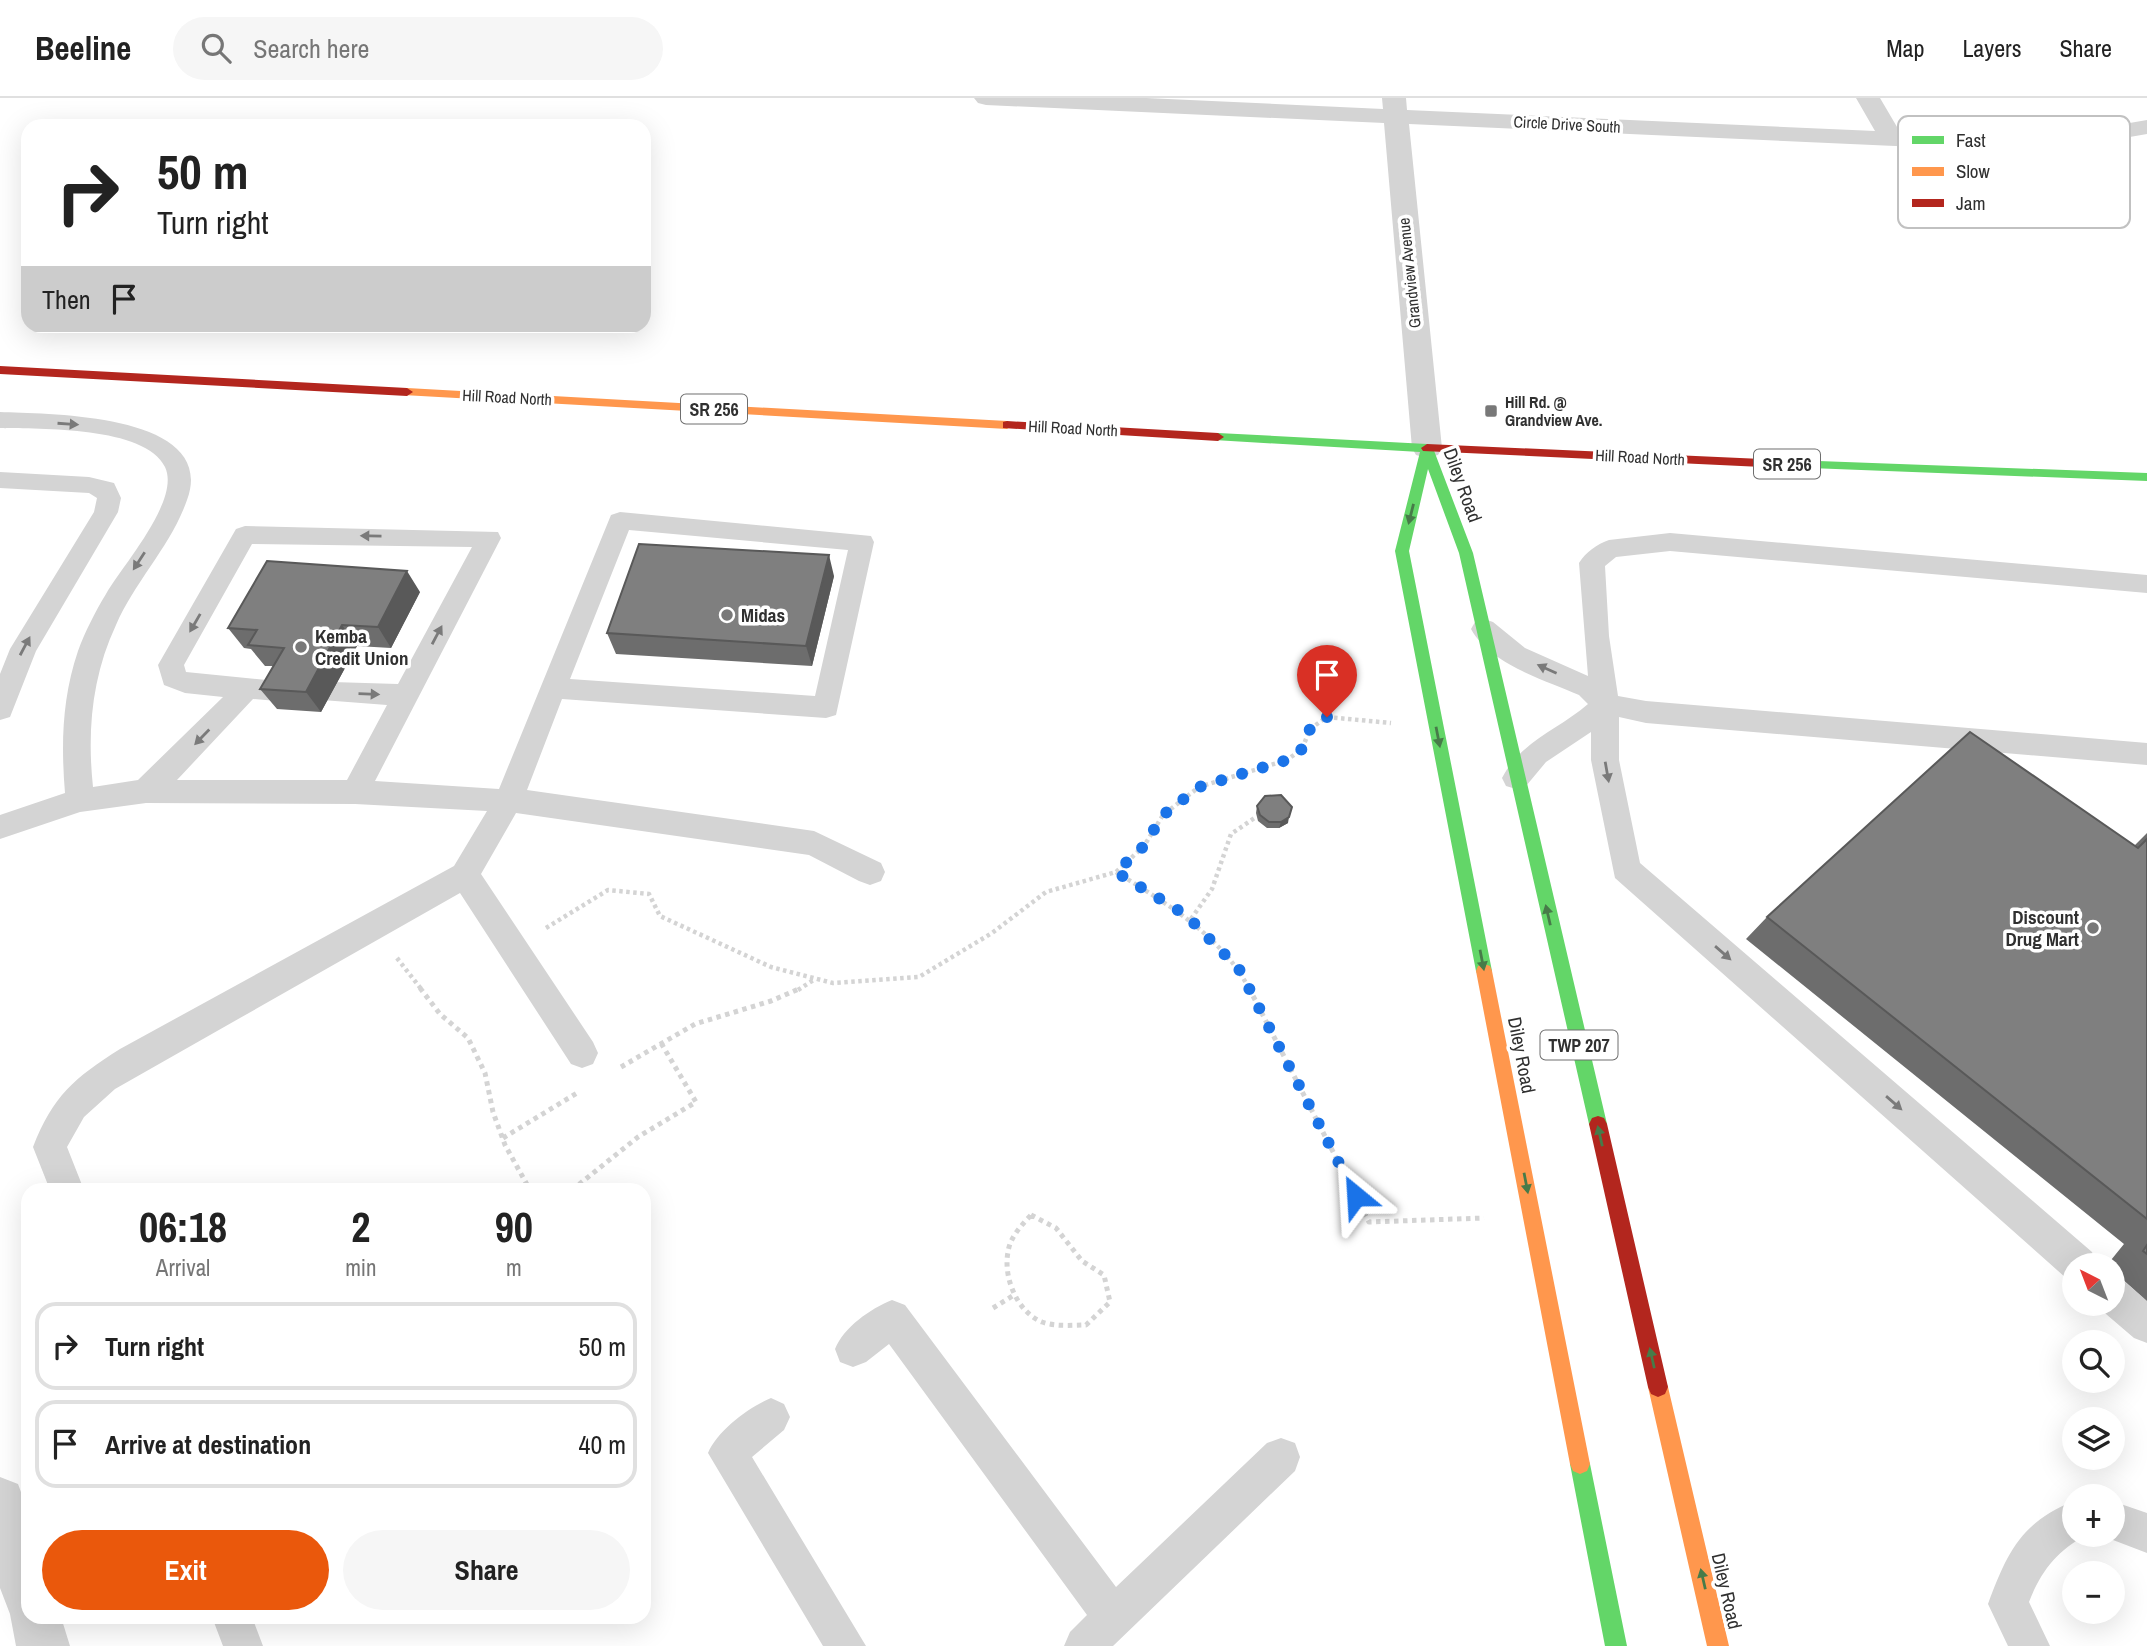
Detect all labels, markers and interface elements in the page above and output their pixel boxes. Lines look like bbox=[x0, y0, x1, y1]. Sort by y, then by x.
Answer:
search box bbox=[173, 17, 663, 80]
text: Beeline bbox=[35, 26, 131, 70]
icon: search bbox=[197, 29, 235, 67]
text: Search here bbox=[253, 31, 369, 66]
text: Map bbox=[1886, 32, 1924, 64]
text: Layers bbox=[1962, 32, 2021, 64]
text: Share bbox=[2059, 32, 2112, 64]
street label: Circle Drive South bbox=[1513, 110, 1621, 138]
legend bbox=[1898, 116, 2130, 228]
text: Fast bbox=[1956, 127, 1986, 153]
text: 50 m bbox=[157, 138, 249, 204]
icon: right bbox=[42, 147, 133, 238]
text: Slow bbox=[1956, 158, 1991, 184]
text: Jam bbox=[1956, 190, 1985, 216]
text: Turn right bbox=[157, 201, 269, 244]
street label: Grandview Avenue bbox=[1392, 217, 1426, 329]
icon: arrive bbox=[105, 280, 143, 318]
text: Then bbox=[42, 282, 91, 317]
street label: Hill Road North bbox=[462, 384, 552, 410]
place label: Hill Rd. @ Grandview Ave. bbox=[1505, 391, 1603, 431]
road number: SR 256 bbox=[681, 394, 747, 424]
marker: Hill Rd. @ Grandview Ave. bbox=[1483, 403, 1499, 419]
street label: Hill Road North bbox=[1028, 415, 1118, 441]
one-way arrow bbox=[57, 419, 79, 430]
street label: Diley Road bbox=[1438, 444, 1488, 526]
street label: Hill Road North bbox=[1595, 444, 1685, 470]
road number: SR 256 bbox=[1754, 450, 1820, 478]
one-way arrow bbox=[1405, 503, 1416, 525]
one-way arrow bbox=[360, 531, 382, 542]
one-way arrow bbox=[133, 552, 146, 571]
place label: Midas bbox=[741, 602, 785, 628]
marker: Midas bbox=[719, 607, 735, 623]
one-way arrow bbox=[189, 614, 201, 633]
place label: Kemba Credit Union bbox=[315, 623, 408, 671]
one-way arrow bbox=[432, 625, 443, 645]
one-way arrow bbox=[20, 636, 31, 656]
marker: Kemba Credit Union bbox=[293, 639, 309, 655]
pin bbox=[1297, 645, 1357, 717]
icon: arrive bbox=[1308, 656, 1346, 694]
one-way arrow bbox=[1537, 663, 1558, 674]
one-way arrow bbox=[358, 688, 380, 700]
one-way arrow bbox=[1433, 726, 1444, 748]
one-way arrow bbox=[194, 729, 211, 746]
one-way arrow bbox=[1602, 761, 1613, 783]
one-way arrow bbox=[1542, 904, 1553, 926]
place label: Discount Drug Mart bbox=[2005, 904, 2079, 952]
marker: Discount Drug Mart bbox=[2085, 920, 2101, 936]
one-way arrow bbox=[1714, 945, 1732, 961]
one-way arrow bbox=[1477, 949, 1488, 971]
street label: Diley Road bbox=[1502, 1015, 1542, 1095]
road number: TWP 207 bbox=[1540, 1030, 1618, 1060]
one-way arrow bbox=[1885, 1095, 1903, 1111]
one-way arrow bbox=[1594, 1125, 1605, 1147]
position arrow bbox=[1319, 1159, 1393, 1233]
one-way arrow bbox=[1521, 1172, 1532, 1194]
text: 06:18 bbox=[139, 1199, 227, 1255]
text: 2 bbox=[351, 1199, 370, 1255]
text: 90 bbox=[495, 1199, 533, 1255]
text: Arrival bbox=[156, 1252, 210, 1283]
text: min bbox=[345, 1252, 377, 1283]
text: m bbox=[506, 1252, 522, 1283]
north arrow bbox=[2062, 1253, 2124, 1316]
map controls bbox=[2062, 1253, 2125, 1624]
icon: right bbox=[46, 1327, 84, 1365]
text: Turn right bbox=[105, 1329, 204, 1364]
text: 50 m bbox=[579, 1329, 626, 1364]
button: search bbox=[2062, 1330, 2125, 1393]
one-way arrow bbox=[1646, 1347, 1657, 1369]
button: layers bbox=[2062, 1407, 2125, 1470]
icon: arrive bbox=[46, 1425, 84, 1463]
text: Arrive at destination bbox=[105, 1427, 311, 1462]
text: 40 m bbox=[579, 1427, 626, 1462]
button: + bbox=[2062, 1484, 2125, 1547]
button: Exit bbox=[42, 1530, 329, 1610]
button: Share bbox=[343, 1530, 630, 1610]
street label: Diley Road bbox=[1706, 1551, 1748, 1631]
button: − bbox=[2062, 1561, 2125, 1624]
one-way arrow bbox=[1698, 1568, 1709, 1590]

